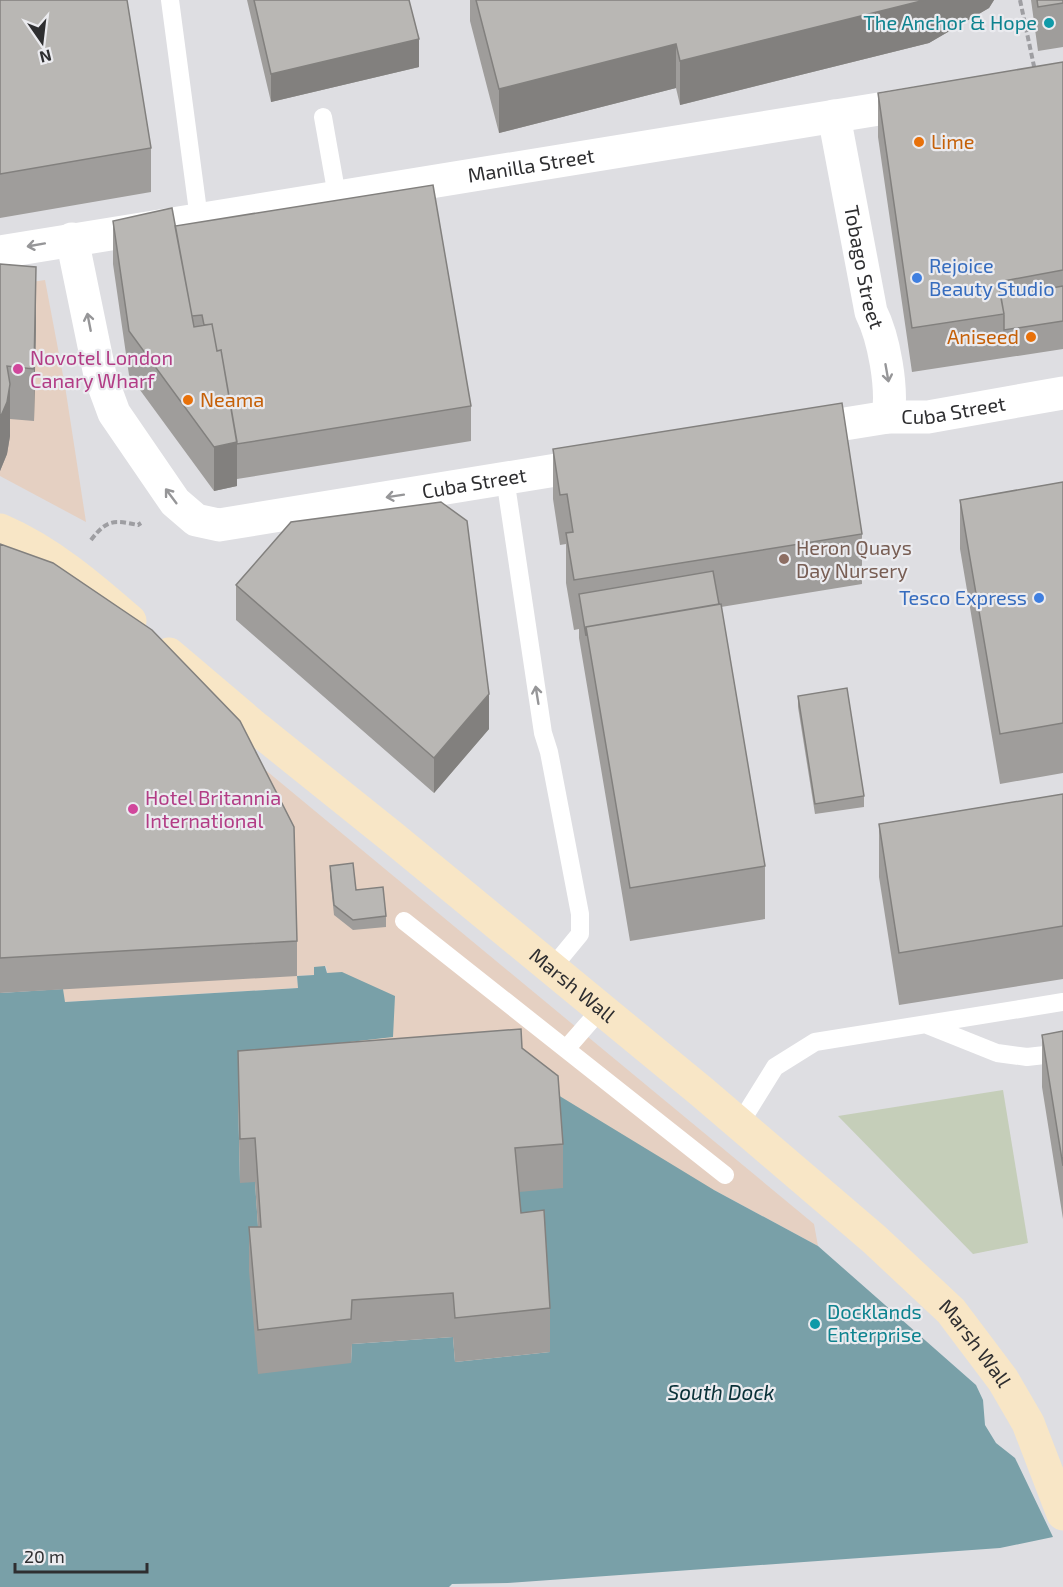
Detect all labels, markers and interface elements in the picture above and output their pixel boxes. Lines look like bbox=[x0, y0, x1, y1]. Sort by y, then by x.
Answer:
place label: The Anchor & Hope bbox=[863, 10, 1037, 34]
north arrow bbox=[12, 12, 72, 72]
marker: The Anchor & Hope bbox=[1042, 16, 1056, 30]
text: N bbox=[38, 46, 54, 68]
place label: Lime bbox=[931, 129, 975, 153]
marker: Lime bbox=[912, 135, 926, 149]
street label: Manilla Street bbox=[466, 142, 596, 187]
street label: Tobago Street bbox=[840, 203, 890, 332]
one-way arrow bbox=[27, 240, 47, 251]
place label: Rejoice Beauty Studio bbox=[929, 253, 1055, 300]
marker: Rejoice Beauty Studio bbox=[910, 271, 924, 285]
one-way arrow bbox=[83, 313, 94, 333]
place label: Aniseed bbox=[947, 324, 1019, 348]
marker: Aniseed bbox=[1024, 330, 1038, 344]
place label: Novotel London Canary Wharf bbox=[30, 345, 173, 392]
marker: Novotel London Canary Wharf bbox=[11, 362, 25, 376]
one-way arrow bbox=[881, 363, 892, 383]
place label: Neama bbox=[200, 387, 264, 411]
street label: Cuba Street bbox=[901, 390, 1008, 429]
marker: Neama bbox=[181, 393, 195, 407]
street label: Cuba Street bbox=[420, 462, 528, 503]
one-way arrow bbox=[165, 488, 178, 504]
one-way arrow bbox=[386, 491, 405, 502]
place label: Heron Quays Day Nursery bbox=[796, 535, 912, 582]
marker: Heron Quays Day Nursery bbox=[777, 552, 791, 566]
place label: Tesco Express bbox=[899, 585, 1027, 609]
marker: Tesco Express bbox=[1032, 591, 1046, 605]
one-way arrow bbox=[532, 685, 543, 705]
place label: Hotel Britannia International bbox=[145, 785, 281, 832]
marker: Hotel Britannia International bbox=[126, 802, 140, 816]
street label: Marsh Wall bbox=[525, 942, 621, 1027]
street label: Marsh Wall bbox=[935, 1294, 1017, 1391]
place label: Docklands Enterprise bbox=[827, 1299, 922, 1346]
marker: Docklands Enterprise bbox=[808, 1317, 822, 1331]
water label: South Dock bbox=[667, 1379, 775, 1404]
scale bar bbox=[15, 1536, 147, 1574]
text: 20 m bbox=[24, 1545, 65, 1567]

